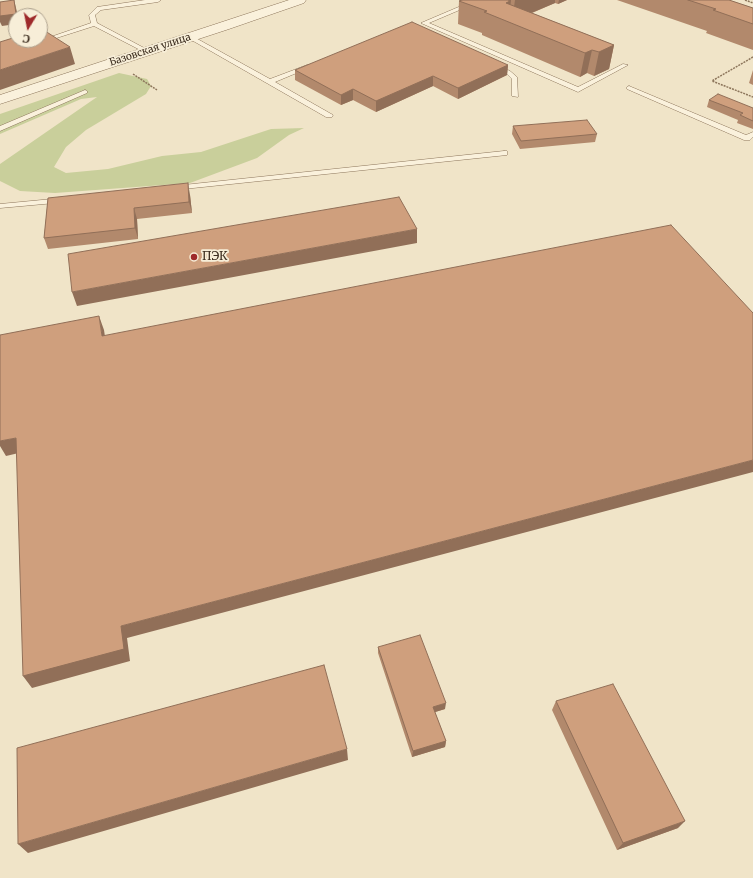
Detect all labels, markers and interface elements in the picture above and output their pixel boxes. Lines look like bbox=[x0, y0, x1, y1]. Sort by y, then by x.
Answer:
north arrow bbox=[8, 8, 48, 48]
text: С bbox=[21, 31, 31, 46]
street label: Базовская улица bbox=[108, 31, 192, 69]
place label: ПЭК bbox=[202, 250, 228, 264]
marker: ПЭК bbox=[189, 252, 199, 262]

